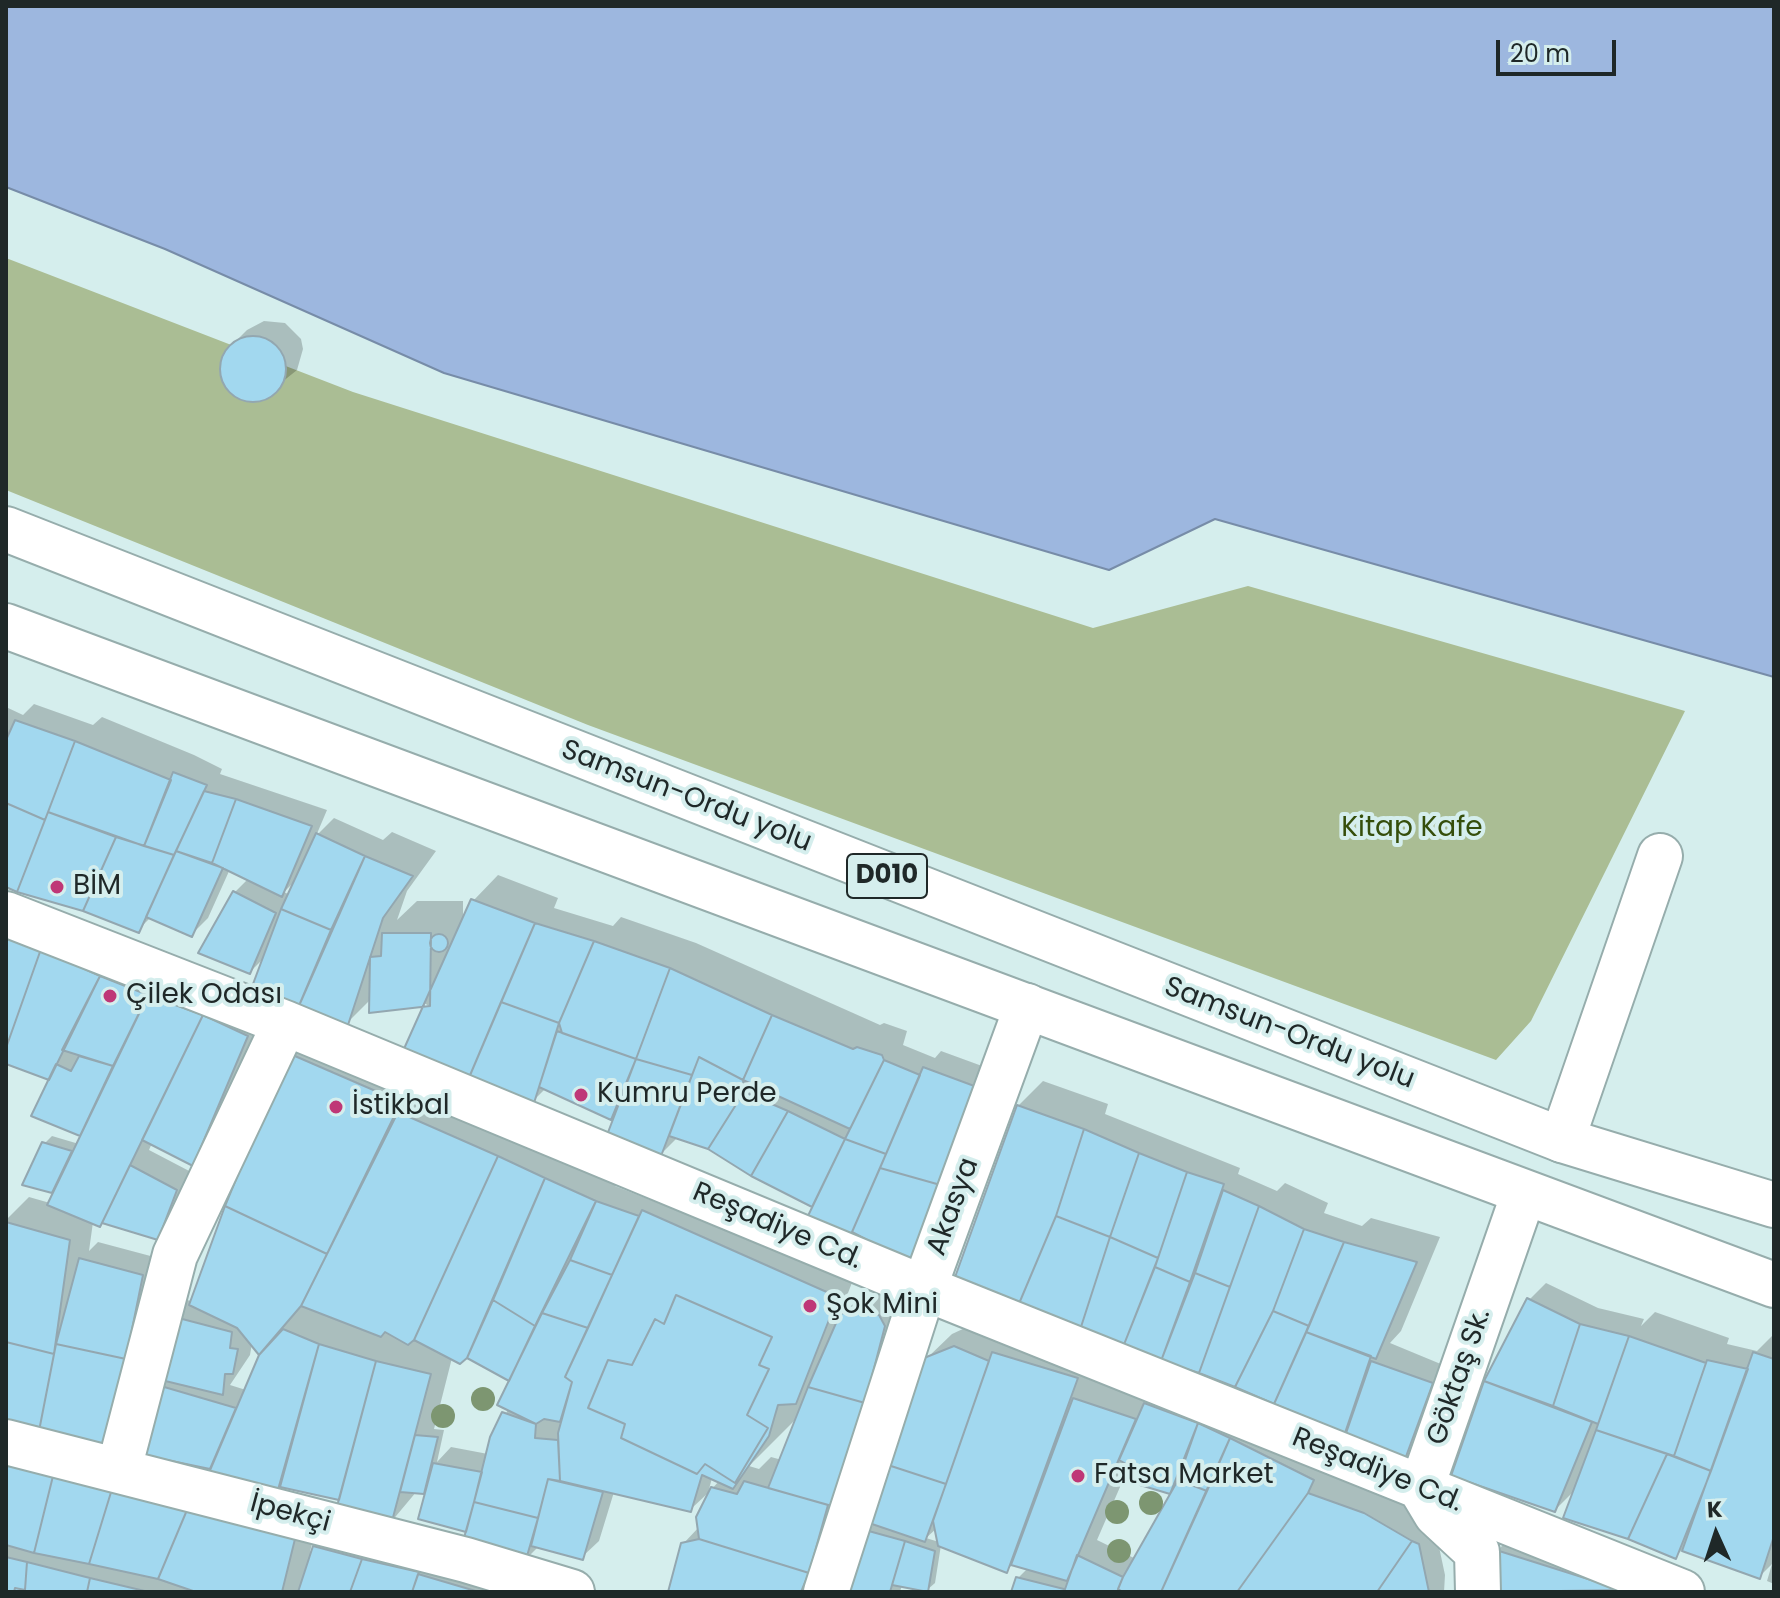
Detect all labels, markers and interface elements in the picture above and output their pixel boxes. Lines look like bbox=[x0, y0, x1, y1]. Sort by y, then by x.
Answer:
scale bar bbox=[1500, 24, 1620, 74]
text: 20 m bbox=[1510, 37, 1570, 70]
street label: Samsun-Ordu yolu bbox=[556, 734, 816, 860]
park label: Kitap Kafe bbox=[1341, 812, 1483, 846]
road number: D010 bbox=[847, 854, 927, 898]
place label: BİM bbox=[73, 870, 121, 904]
marker: BİM bbox=[48, 878, 66, 896]
street label: Samsun-Ordu yolu bbox=[1159, 971, 1419, 1097]
place label: Çilek Odası bbox=[126, 979, 282, 1013]
marker: Çilek Odası bbox=[101, 987, 119, 1005]
place label: Kumru Perde bbox=[597, 1078, 777, 1112]
marker: Kumru Perde bbox=[572, 1086, 590, 1104]
place label: İstikbal bbox=[352, 1090, 450, 1124]
marker: İstikbal bbox=[327, 1098, 345, 1116]
street label: Akasya bbox=[921, 1154, 987, 1260]
street label: Reşadiye Cd. bbox=[687, 1176, 867, 1278]
place label: Şok Mini bbox=[826, 1289, 938, 1323]
marker: Şok Mini bbox=[801, 1297, 819, 1315]
street label: Göktaş Sk. bbox=[1421, 1304, 1499, 1450]
street label: Reşadiye Cd. bbox=[1287, 1422, 1467, 1520]
place label: Fatsa Market bbox=[1094, 1459, 1274, 1493]
marker: Fatsa Market bbox=[1069, 1467, 1087, 1485]
street label: İpekçi bbox=[246, 1487, 334, 1541]
north arrow bbox=[1676, 1494, 1756, 1574]
text: K bbox=[1706, 1494, 1723, 1525]

